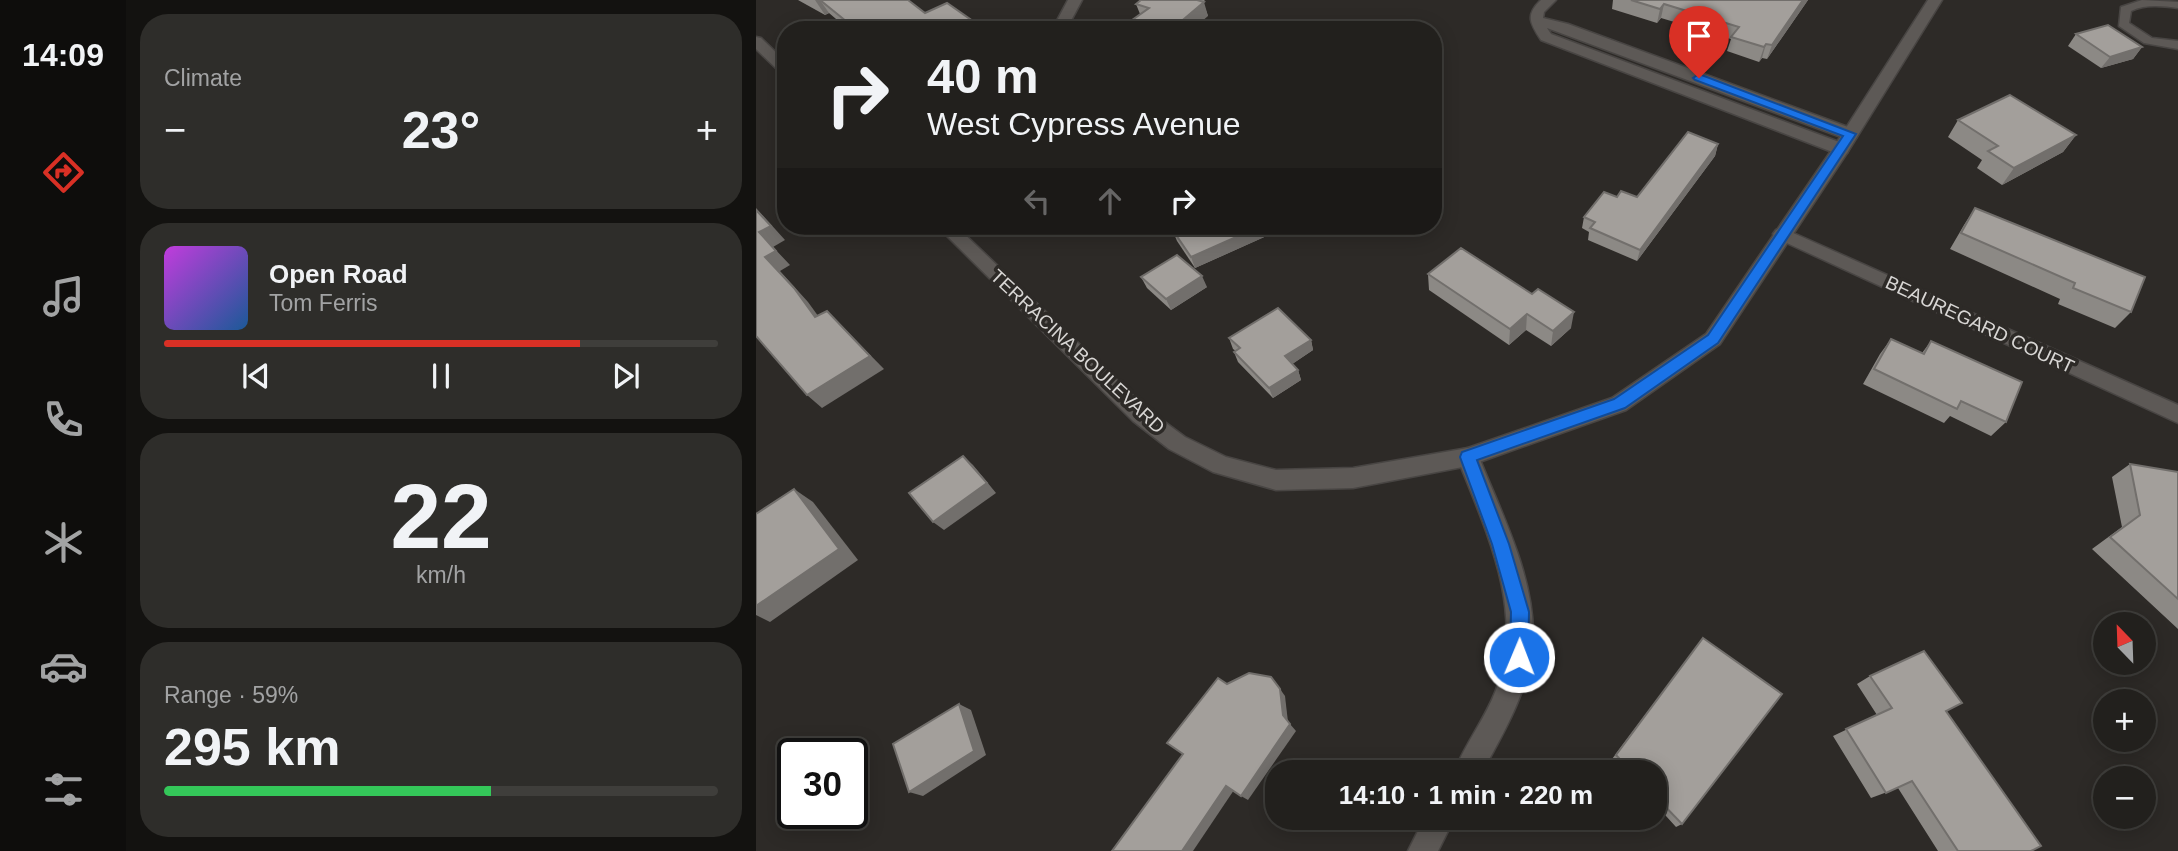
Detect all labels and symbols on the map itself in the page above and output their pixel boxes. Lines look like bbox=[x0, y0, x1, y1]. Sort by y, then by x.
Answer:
pin bbox=[1669, 6, 1729, 78]
street label: TERRACINA BOULEVARD bbox=[986, 265, 1169, 437]
street label: BEAUREGARD COURT bbox=[1882, 272, 2078, 378]
north arrow bbox=[2093, 612, 2156, 676]
position arrow bbox=[1482, 620, 1556, 694]
speed limit sign: 30 bbox=[777, 738, 868, 829]

